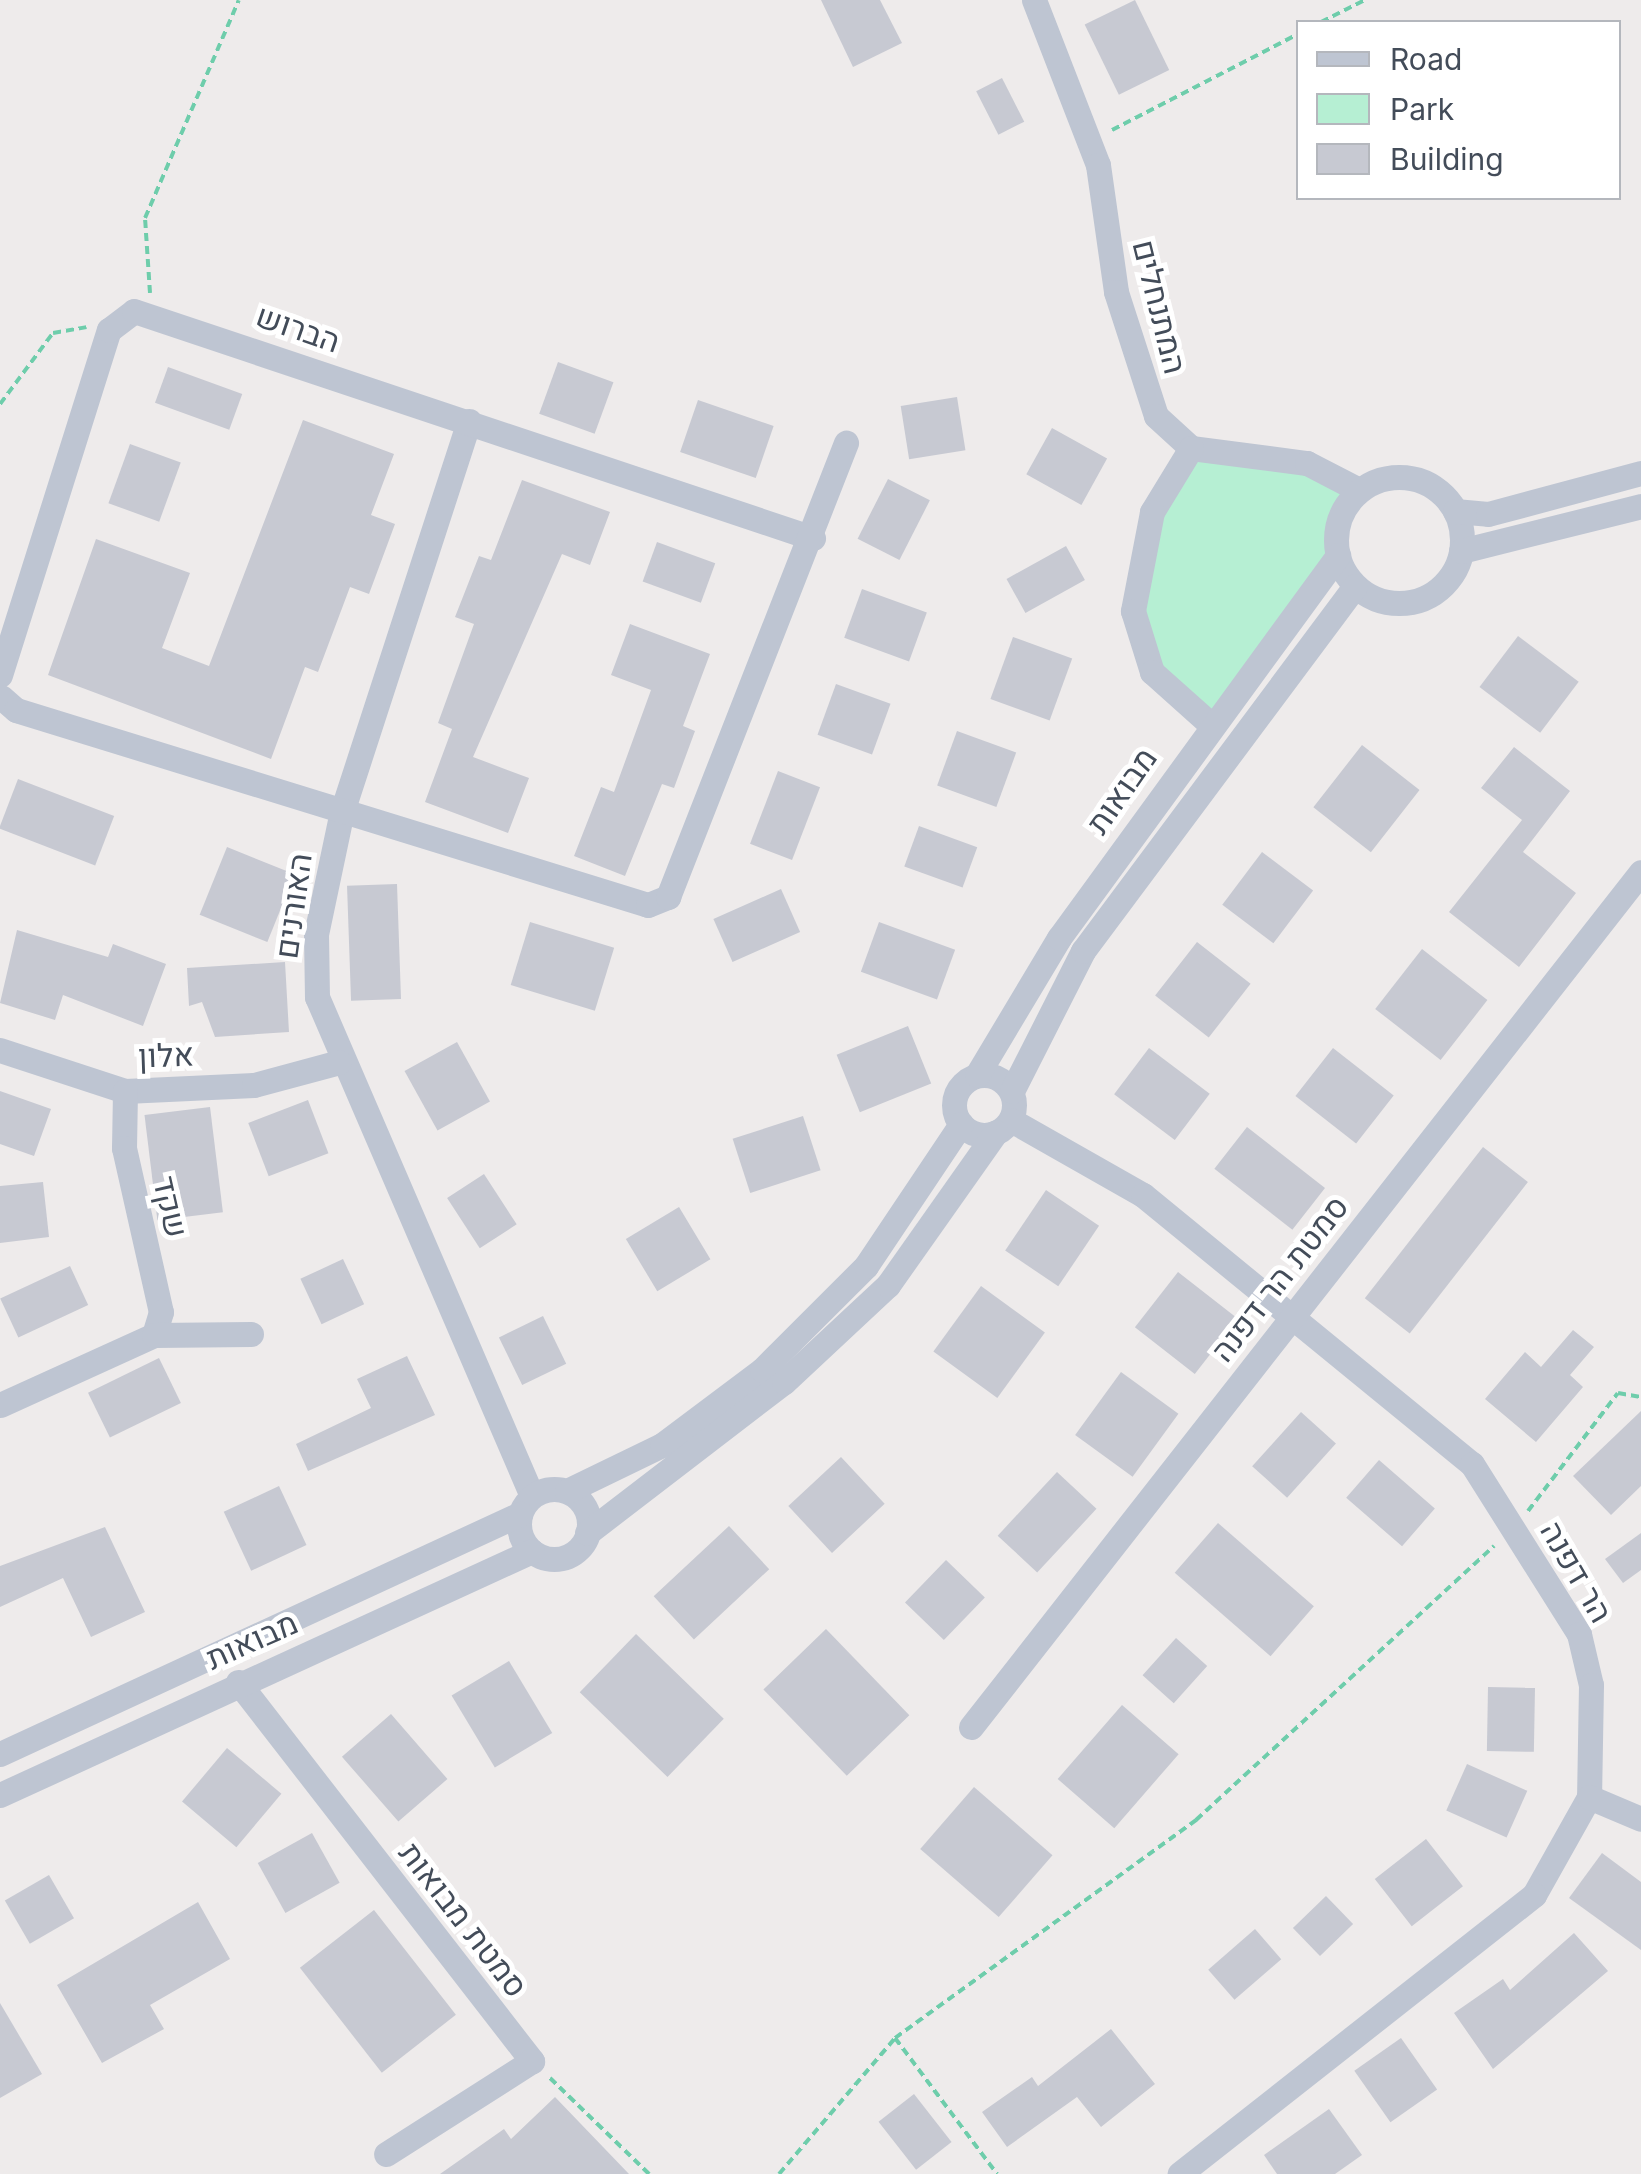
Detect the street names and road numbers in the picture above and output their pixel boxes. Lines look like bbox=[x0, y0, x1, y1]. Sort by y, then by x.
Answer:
street label: המתנחלים bbox=[1124, 236, 1194, 378]
street label: הברוש bbox=[251, 297, 345, 361]
street label: מבואות bbox=[1079, 740, 1165, 842]
street label: האורנים bbox=[268, 851, 320, 961]
street label: אלון bbox=[138, 1036, 194, 1076]
street label: שקד bbox=[144, 1172, 196, 1242]
street label: סמטת הר דפנה bbox=[1203, 1188, 1357, 1370]
street label: הר דפנה bbox=[1532, 1514, 1620, 1630]
street label: מבואות bbox=[200, 1604, 304, 1678]
street label: סמטת מבואות bbox=[391, 1835, 535, 2005]

